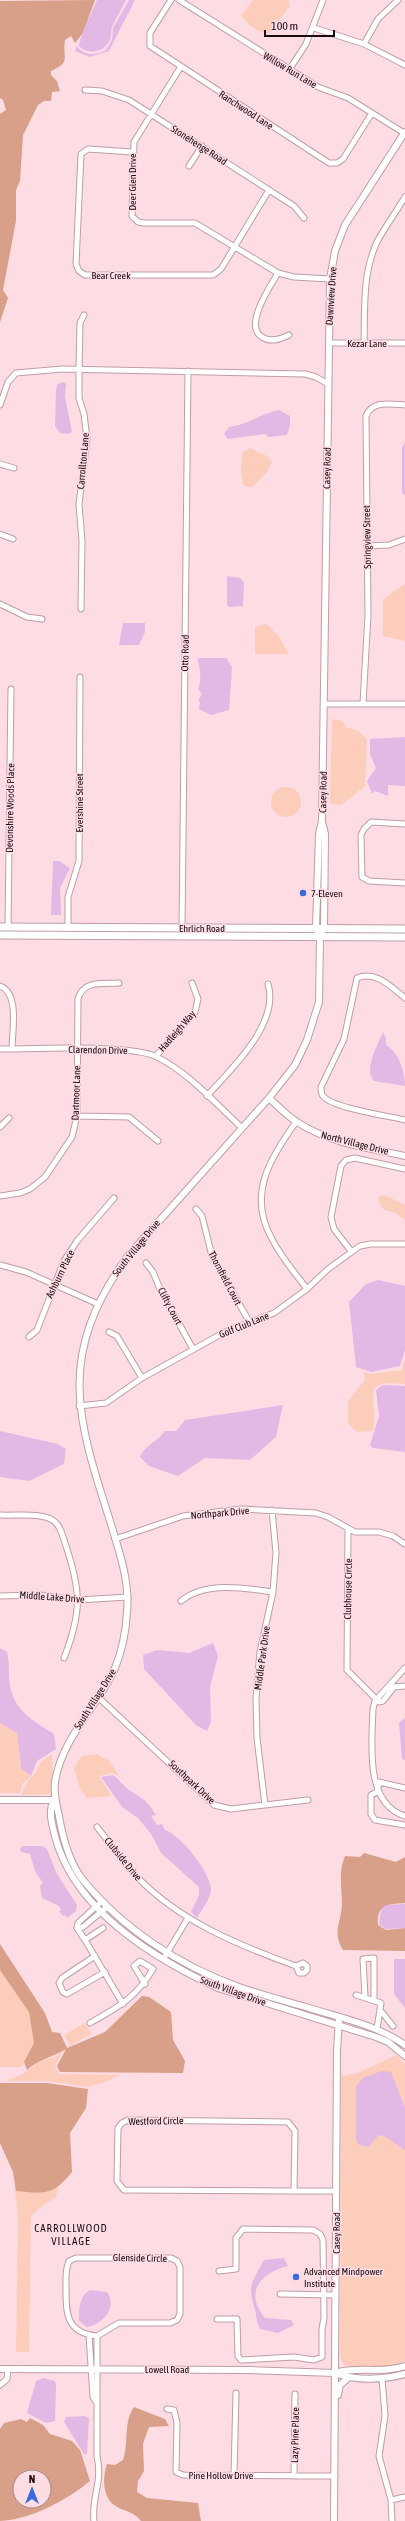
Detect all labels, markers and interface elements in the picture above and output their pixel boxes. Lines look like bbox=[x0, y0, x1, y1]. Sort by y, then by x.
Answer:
scale bar bbox=[265, 12, 334, 38]
text: 100 m bbox=[271, 19, 298, 33]
street label: Willow Run Lane bbox=[261, 50, 319, 91]
street label: Ranchwood Lane bbox=[217, 88, 276, 132]
street label: Stonehenge Road bbox=[169, 123, 229, 167]
street label: Deer Glen Drive bbox=[127, 153, 138, 210]
street label: Dawnview Drive bbox=[323, 266, 339, 326]
street label: Bear Creek bbox=[91, 270, 131, 281]
street label: Kezar Lane bbox=[347, 338, 387, 349]
street label: Carrollton Lane bbox=[75, 432, 91, 490]
street label: Casey Road bbox=[321, 447, 333, 489]
street label: Springview Street bbox=[361, 505, 373, 569]
street label: Otto Road bbox=[179, 634, 191, 671]
street label: Devonshire Woods Place bbox=[4, 763, 16, 853]
street label: Casey Road bbox=[317, 771, 329, 813]
street label: Evershine Street bbox=[74, 773, 85, 833]
marker: 7-Eleven bbox=[298, 888, 308, 898]
place label: 7-Eleven bbox=[311, 888, 343, 899]
street label: Ehrlich Road bbox=[179, 923, 225, 934]
street label: Hadleigh Way bbox=[156, 1008, 198, 1054]
street label: Clarendon Drive bbox=[68, 1044, 128, 1056]
street label: Dartmoor Lane bbox=[70, 1065, 82, 1121]
street label: North Village Drive bbox=[320, 1129, 390, 1157]
street label: South Village Drive bbox=[110, 1217, 162, 1278]
street label: Ashburn Place bbox=[44, 1248, 77, 1300]
street label: Thornfield Court bbox=[206, 1249, 244, 1307]
street label: Clifty Court bbox=[156, 1286, 184, 1326]
street label: Golf Club Lane bbox=[217, 1310, 271, 1340]
street label: Northpark Drive bbox=[190, 1505, 250, 1521]
street label: Clubhouse Circle bbox=[342, 1558, 354, 1620]
street label: Middle Lake Drive bbox=[19, 1589, 85, 1605]
street label: Middle Park Drive bbox=[252, 1625, 272, 1691]
street label: South Village Drive bbox=[72, 1666, 118, 1731]
street label: Southpark Drive bbox=[167, 1758, 218, 1806]
street label: Clubside Drive bbox=[102, 1835, 144, 1883]
street label: South Village Drive bbox=[199, 1974, 268, 2008]
street label: Westford Circle bbox=[128, 2115, 184, 2127]
street label: Casey Road bbox=[331, 2212, 342, 2254]
district label: CARROLLWOOD VILLAGE bbox=[34, 2222, 108, 2247]
street label: Glenside Circle bbox=[113, 2252, 168, 2264]
place label: Advanced Mindpower Institute bbox=[304, 2266, 384, 2289]
marker: Advanced Mindpower Institute bbox=[291, 2272, 301, 2282]
street label: Lowell Road bbox=[145, 2364, 190, 2375]
street label: Lazy Pine Place bbox=[289, 2407, 301, 2463]
north arrow bbox=[12, 2469, 52, 2509]
street label: Pine Hollow Drive bbox=[189, 2470, 254, 2481]
text: N bbox=[29, 2473, 35, 2485]

